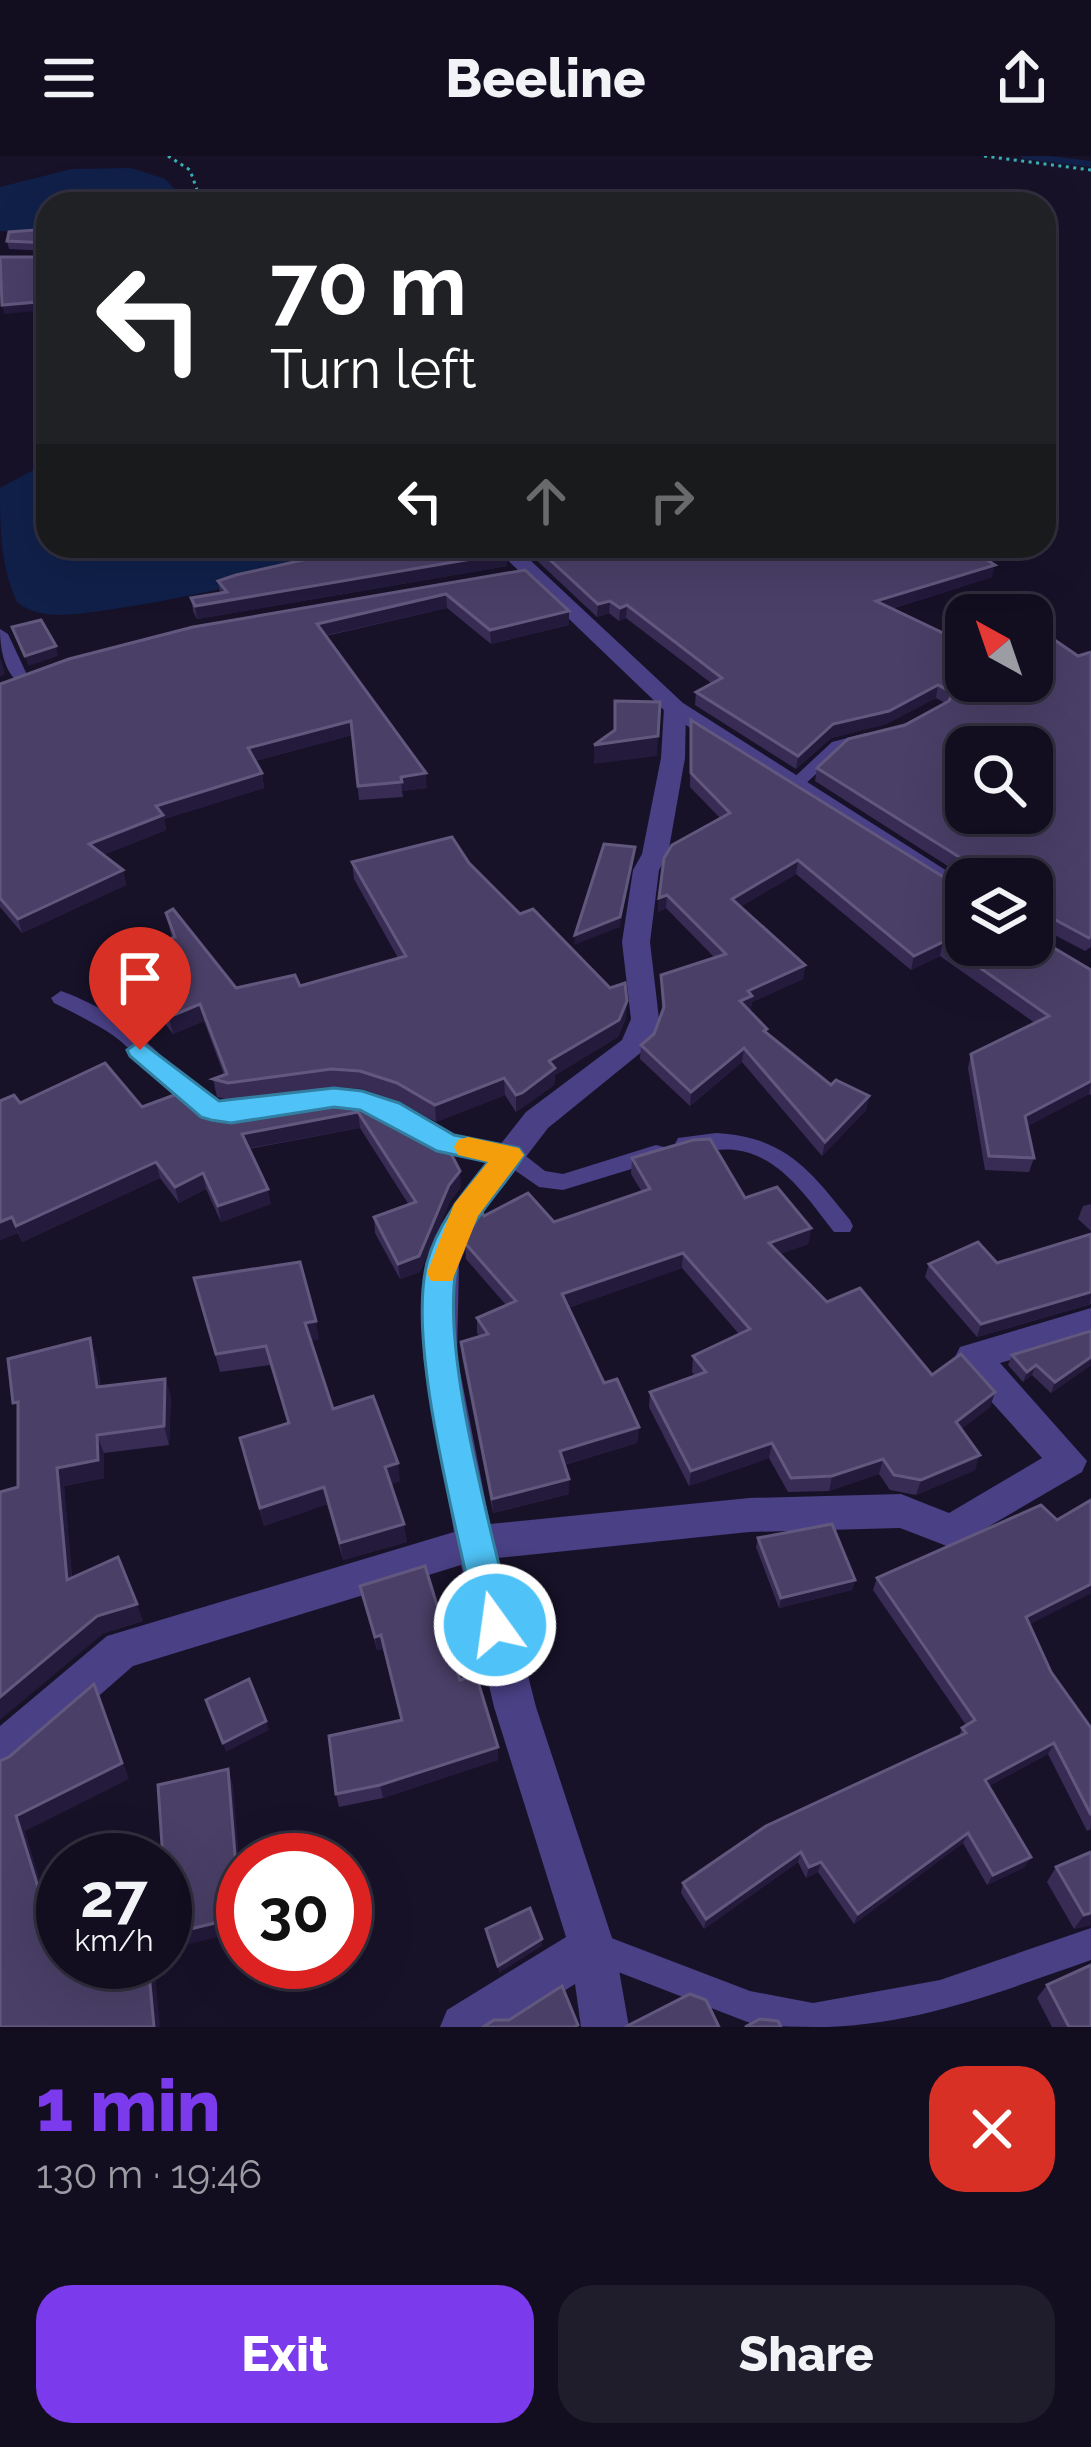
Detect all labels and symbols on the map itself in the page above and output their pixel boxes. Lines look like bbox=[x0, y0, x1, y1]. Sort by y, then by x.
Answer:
north arrow bbox=[945, 594, 1053, 702]
pin bbox=[89, 927, 191, 1050]
position arrow bbox=[432, 1562, 558, 1688]
speed limit sign: 30 bbox=[216, 1833, 372, 1989]

